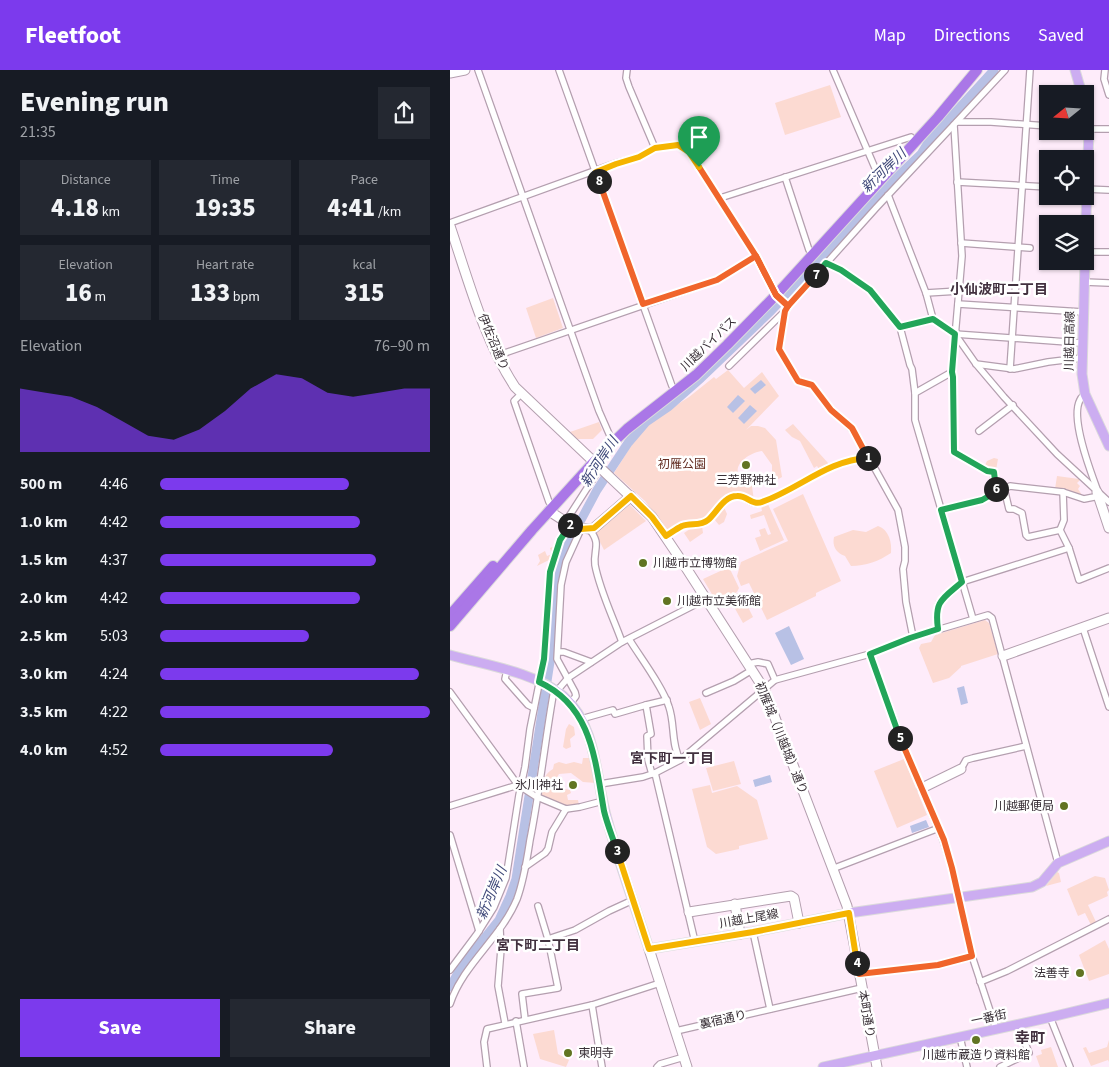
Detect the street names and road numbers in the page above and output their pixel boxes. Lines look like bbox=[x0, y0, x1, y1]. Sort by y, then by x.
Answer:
street label: 伊佐沼通り bbox=[473, 311, 513, 373]
street label: 川越日高線 bbox=[1061, 311, 1079, 371]
street label: 川越バイパス bbox=[677, 313, 741, 375]
street label: 初雁城（川越城）通り bbox=[751, 679, 811, 797]
street label: 川越上尾線 bbox=[718, 905, 780, 933]
street label: 本町通り bbox=[853, 989, 879, 1039]
street label: 裏宿通り bbox=[698, 1006, 748, 1034]
street label: 一番街 bbox=[970, 1006, 1008, 1030]

